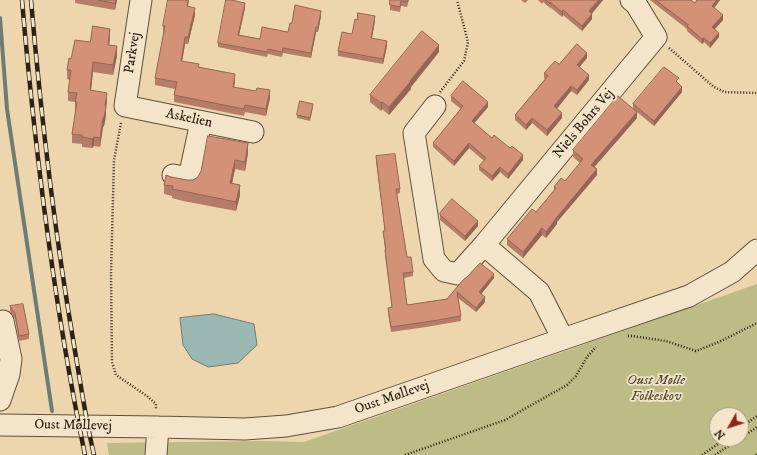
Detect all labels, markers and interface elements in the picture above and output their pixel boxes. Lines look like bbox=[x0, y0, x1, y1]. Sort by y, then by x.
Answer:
street label: Parkvej bbox=[121, 31, 145, 75]
street label: Niels Bohrs Vej bbox=[550, 86, 618, 162]
street label: Askelien bbox=[164, 106, 214, 132]
park label: Oust Mølle Folkeskov bbox=[627, 373, 685, 406]
street label: Oust Møllevej bbox=[353, 377, 431, 419]
north arrow bbox=[709, 407, 749, 447]
street label: Oust Møllevej bbox=[34, 417, 112, 435]
text: N bbox=[712, 426, 729, 442]

